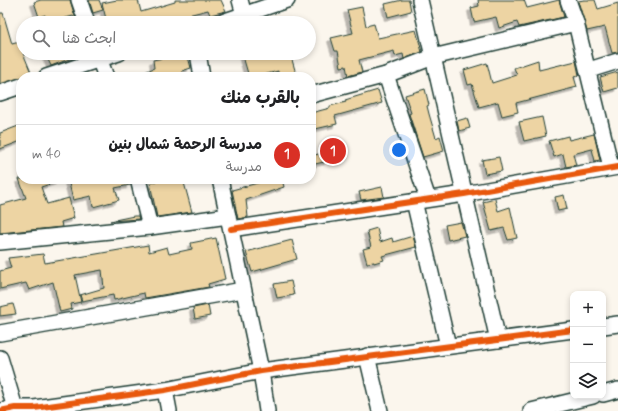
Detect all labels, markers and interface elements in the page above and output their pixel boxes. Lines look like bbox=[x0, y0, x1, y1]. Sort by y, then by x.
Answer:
search box bbox=[16, 16, 316, 60]
icon: search bbox=[30, 27, 52, 49]
text: ابحث هنا bbox=[62, 29, 116, 49]
text: بالقرب منك bbox=[221, 87, 300, 109]
text: مدرسة الرحمة شمال بنين bbox=[108, 135, 262, 155]
pin: 1 bbox=[320, 136, 346, 166]
your location bbox=[389, 140, 409, 160]
text: 40 m bbox=[32, 146, 61, 163]
text: 1 bbox=[284, 146, 290, 163]
text: مدرسة bbox=[226, 159, 262, 176]
map controls bbox=[570, 291, 606, 399]
button: + bbox=[570, 291, 606, 327]
button: − bbox=[570, 327, 606, 363]
button: layers bbox=[570, 363, 606, 399]

